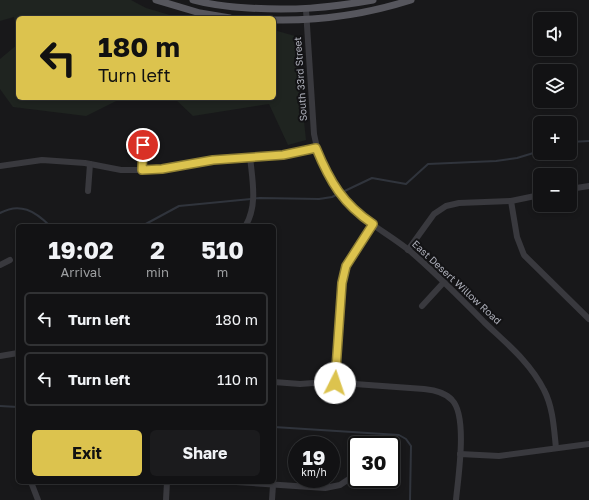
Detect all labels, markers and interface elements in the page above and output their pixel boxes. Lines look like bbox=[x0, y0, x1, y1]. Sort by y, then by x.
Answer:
map controls bbox=[533, 12, 577, 212]
button: sound bbox=[533, 12, 577, 56]
text: 180 m bbox=[98, 30, 180, 63]
icon: left bbox=[32, 32, 84, 84]
street label: South 33rd Street bbox=[291, 36, 309, 122]
text: Turn left bbox=[98, 64, 171, 86]
button: layers bbox=[533, 64, 577, 108]
button: + bbox=[533, 116, 577, 160]
pin bbox=[126, 128, 160, 162]
icon: arrive bbox=[132, 134, 154, 156]
button: − bbox=[533, 168, 577, 212]
text: 19:02 bbox=[48, 235, 114, 264]
text: 2 bbox=[150, 235, 165, 264]
text: 510 bbox=[201, 235, 244, 264]
street label: East Desert Willow Road bbox=[410, 238, 504, 326]
text: Arrival bbox=[61, 264, 101, 280]
text: min bbox=[146, 264, 169, 280]
text: m bbox=[217, 264, 228, 280]
icon: left bbox=[34, 308, 56, 330]
text: Turn left bbox=[68, 310, 130, 328]
text: 180 m bbox=[215, 310, 258, 328]
position arrow bbox=[314, 362, 356, 404]
icon: left bbox=[34, 368, 56, 390]
text: Turn left bbox=[68, 370, 130, 388]
text: 110 m bbox=[217, 370, 258, 388]
button: Exit bbox=[32, 430, 142, 476]
button: Share bbox=[150, 430, 260, 476]
speed limit sign: 30 bbox=[348, 436, 400, 488]
text: 19 bbox=[302, 445, 325, 469]
text: km/h bbox=[301, 466, 327, 478]

